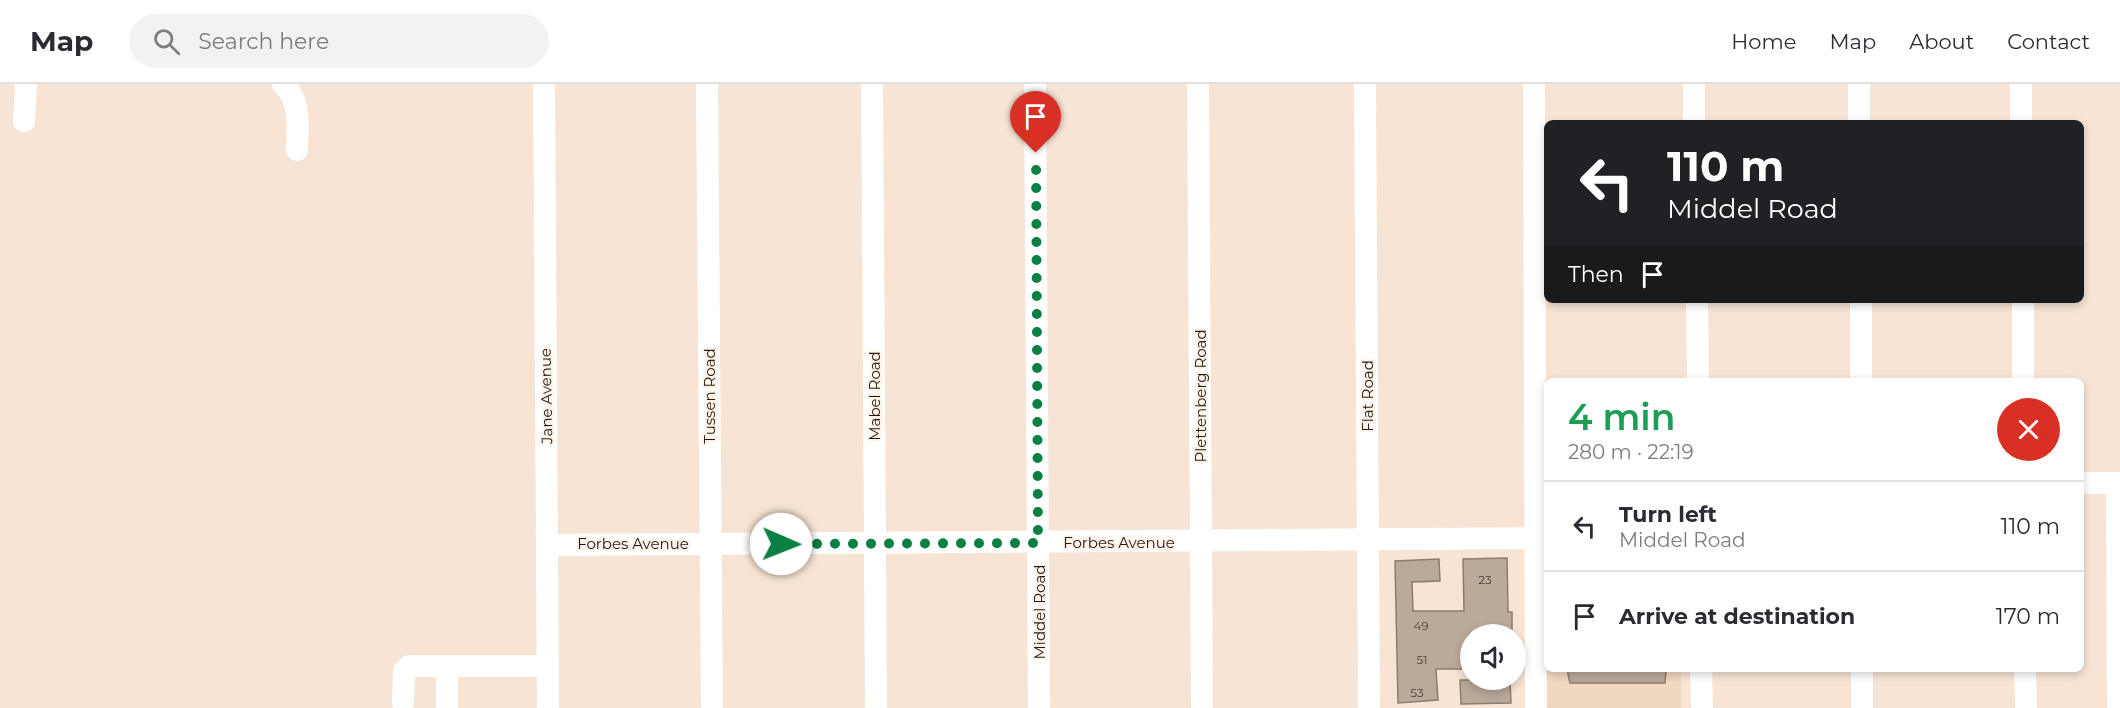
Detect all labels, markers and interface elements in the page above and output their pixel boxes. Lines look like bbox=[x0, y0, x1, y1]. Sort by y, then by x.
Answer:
search box bbox=[129, 14, 549, 68]
text: Map bbox=[30, 24, 93, 58]
icon: search bbox=[150, 25, 183, 58]
text: Search here bbox=[198, 28, 329, 55]
text: Home bbox=[1731, 29, 1796, 54]
text: Map bbox=[1829, 29, 1876, 54]
text: About bbox=[1909, 29, 1974, 54]
text: Contact bbox=[2007, 29, 2090, 54]
pin bbox=[1010, 91, 1061, 153]
icon: arrive bbox=[1019, 100, 1052, 133]
text: 110 m bbox=[1667, 140, 1784, 192]
icon: left bbox=[1568, 144, 1646, 222]
text: Middel Road bbox=[1667, 192, 1838, 225]
icon: arrive bbox=[1636, 258, 1669, 291]
text: Then bbox=[1568, 261, 1624, 288]
street label: Plettenberg Road bbox=[1191, 329, 1210, 463]
street label: Jane Avenue bbox=[536, 348, 556, 445]
street label: Tussen Road bbox=[700, 348, 719, 444]
street label: Mabel Road bbox=[865, 351, 884, 441]
street label: Flat Road bbox=[1358, 360, 1377, 432]
text: 4 min bbox=[1568, 395, 1675, 439]
button: close bbox=[1997, 398, 2060, 461]
text: 280 m · 22:19 bbox=[1568, 440, 1694, 464]
text: Turn left bbox=[1619, 501, 1717, 528]
icon: left bbox=[1568, 510, 1601, 543]
position arrow bbox=[749, 512, 813, 576]
text: 110 m bbox=[2000, 513, 2060, 540]
text: Middel Road bbox=[1619, 528, 1746, 552]
street label: Forbes Avenue bbox=[1063, 533, 1175, 552]
street label: Forbes Avenue bbox=[577, 534, 689, 553]
street label: Middel Road bbox=[1030, 565, 1049, 659]
house number: 23 bbox=[1478, 572, 1492, 587]
icon: arrive bbox=[1568, 600, 1601, 633]
text: Arrive at destination bbox=[1619, 603, 1855, 630]
text: 170 m bbox=[1996, 603, 2060, 630]
house number: 49 bbox=[1413, 618, 1429, 633]
map controls bbox=[1460, 624, 1526, 690]
button: sound bbox=[1460, 624, 1526, 690]
house number: 51 bbox=[1416, 652, 1428, 667]
house number: 53 bbox=[1410, 685, 1424, 700]

